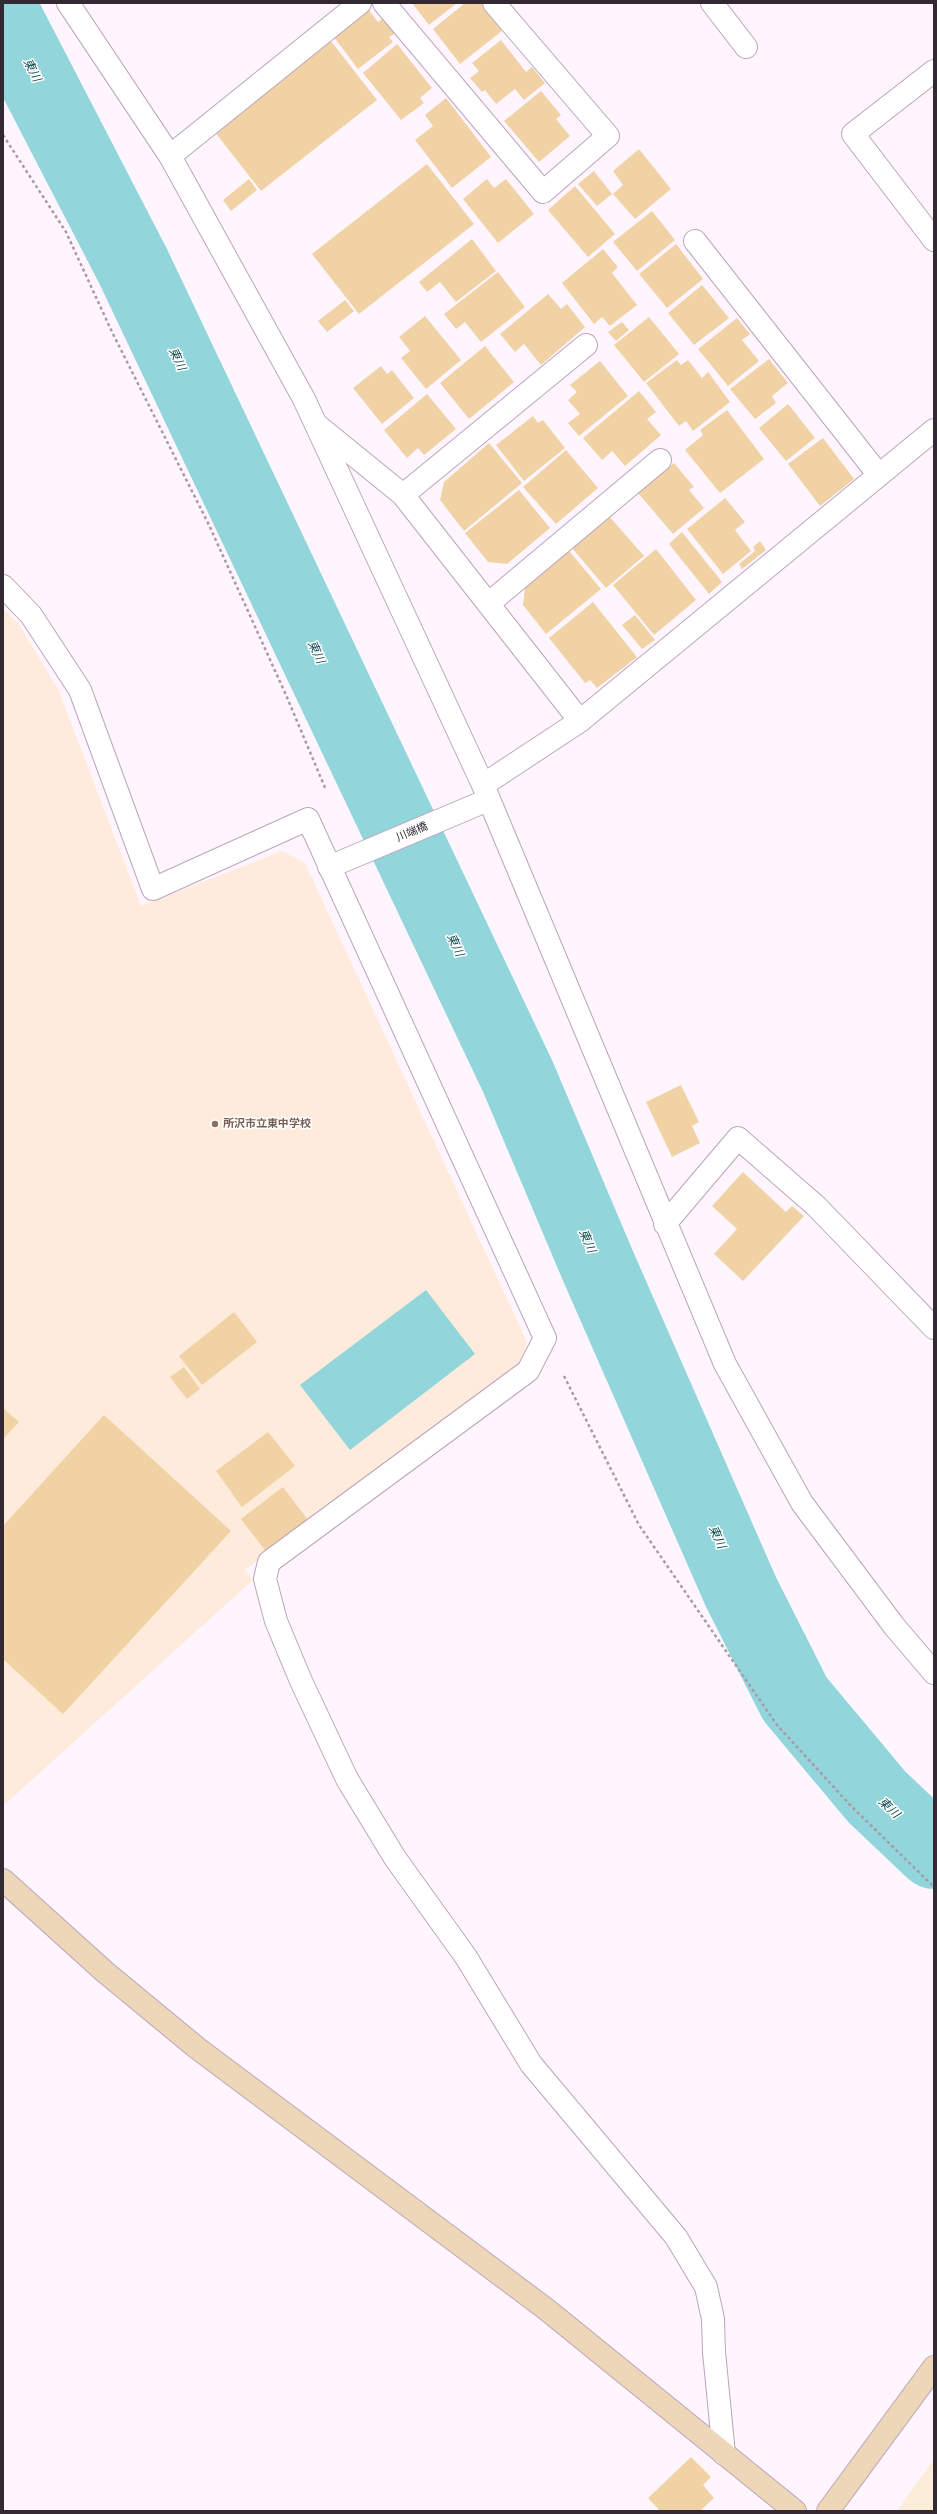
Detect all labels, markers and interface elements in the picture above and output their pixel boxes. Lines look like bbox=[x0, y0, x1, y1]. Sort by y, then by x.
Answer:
water label: 東川 bbox=[20, 56, 44, 84]
water label: 東川 bbox=[165, 345, 189, 373]
water label: 東川 bbox=[304, 638, 328, 666]
street label: 川端橋 bbox=[394, 819, 430, 845]
water label: 東川 bbox=[443, 931, 467, 959]
place label: 所沢市立東中学校 bbox=[223, 1117, 311, 1131]
marker: 所沢市立東中学校 bbox=[210, 1119, 220, 1129]
water label: 東川 bbox=[576, 1227, 598, 1255]
water label: 東川 bbox=[706, 1523, 728, 1551]
water label: 東川 bbox=[875, 1794, 903, 1822]

